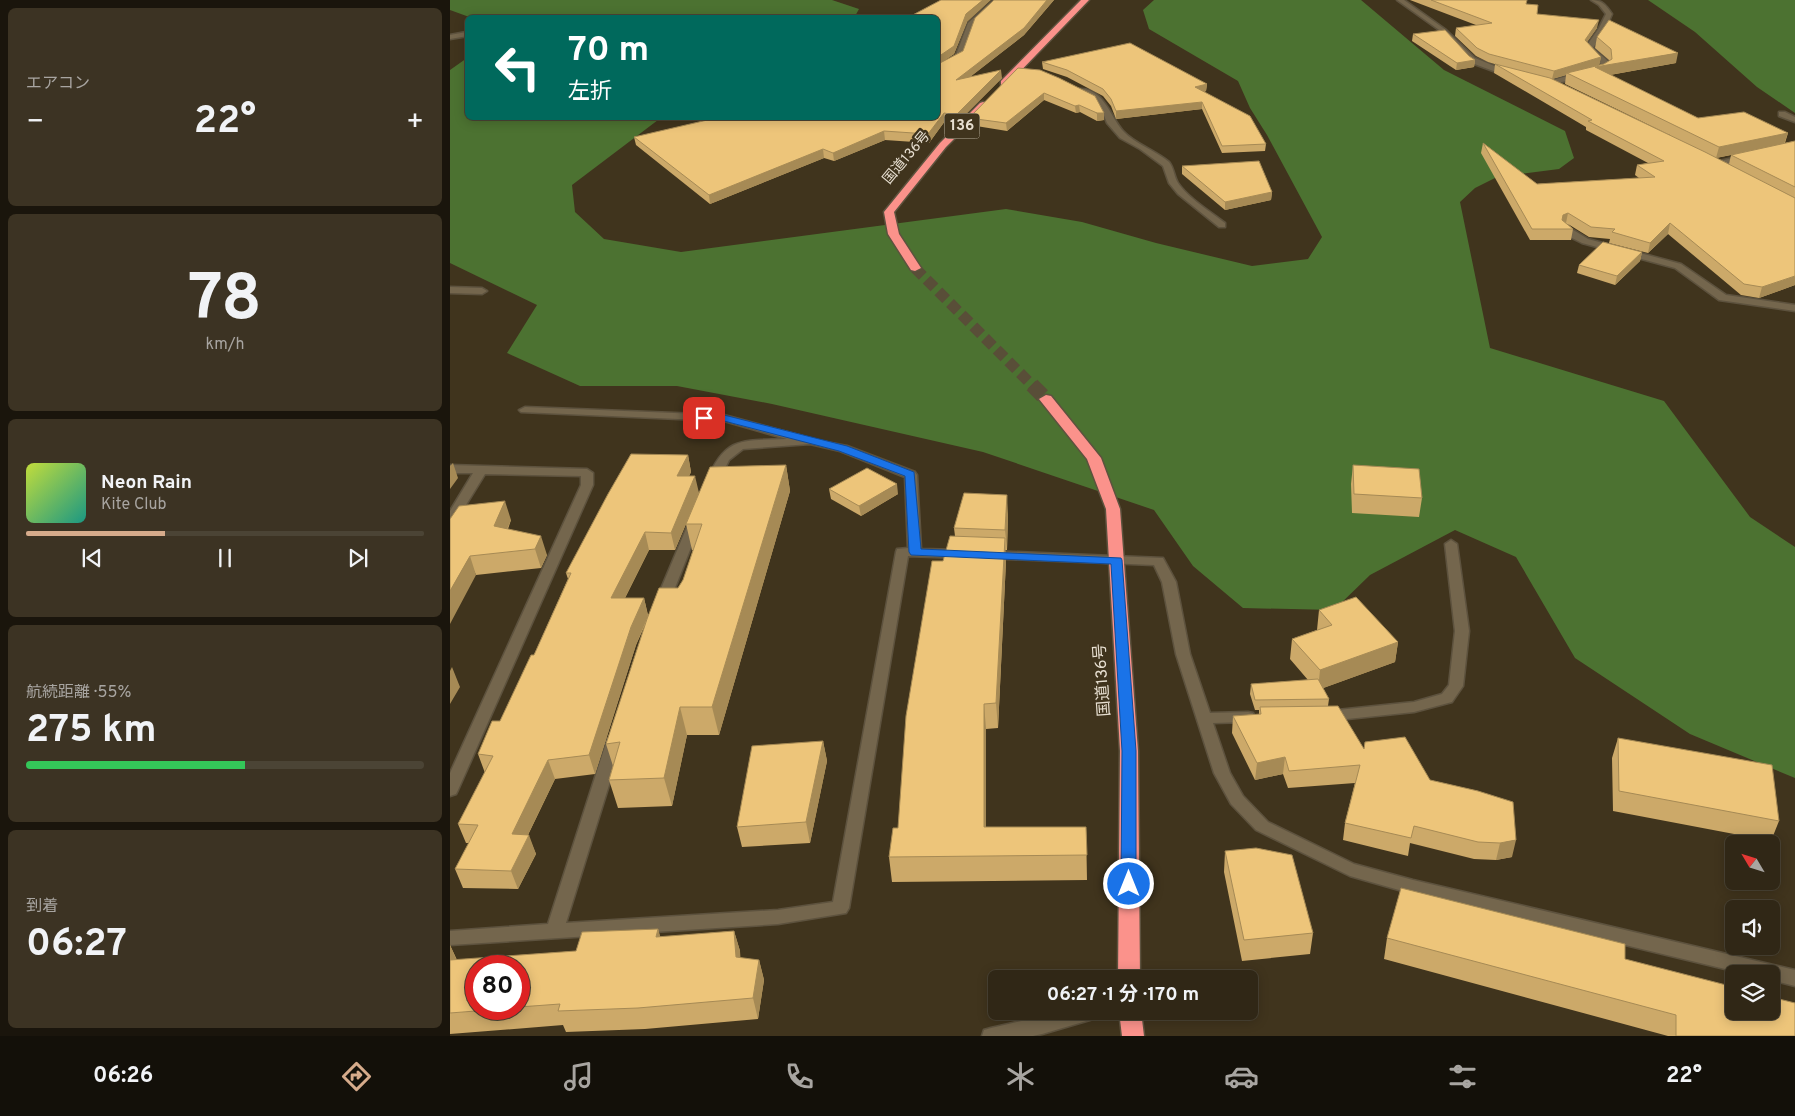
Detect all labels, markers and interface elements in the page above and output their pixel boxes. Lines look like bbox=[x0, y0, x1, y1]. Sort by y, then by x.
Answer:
text: 70 m bbox=[568, 29, 649, 73]
icon: left bbox=[485, 35, 550, 100]
text: エアコン bbox=[26, 74, 90, 94]
text: 左折 bbox=[568, 79, 612, 106]
text: 22° bbox=[194, 98, 256, 147]
text: − bbox=[26, 105, 44, 141]
text: + bbox=[406, 105, 424, 141]
road number: 136 bbox=[944, 114, 980, 138]
street label: 国道136号 bbox=[880, 128, 934, 188]
text: 78 bbox=[188, 261, 262, 343]
text: km/h bbox=[206, 335, 244, 355]
pin bbox=[683, 397, 725, 439]
icon: arrive bbox=[690, 404, 718, 432]
text: Neon Rain bbox=[101, 471, 192, 495]
text: Kite Club bbox=[101, 495, 166, 515]
icon: previous bbox=[78, 544, 106, 572]
icon: pause bbox=[211, 544, 239, 572]
icon: next bbox=[344, 544, 372, 572]
street label: 国道136号 bbox=[1090, 643, 1116, 717]
text: 航続距離 · 55% bbox=[26, 683, 131, 703]
text: 275 km bbox=[26, 707, 157, 756]
north arrow bbox=[1725, 835, 1780, 890]
map controls bbox=[1725, 835, 1780, 1020]
position arrow bbox=[1102, 857, 1154, 909]
text: 到着 bbox=[26, 897, 58, 917]
button: sound bbox=[1725, 900, 1780, 955]
text: 06:27 bbox=[26, 921, 127, 970]
speed limit sign: 80 bbox=[465, 955, 530, 1020]
button: layers bbox=[1725, 965, 1780, 1020]
text: 06:27 · 1 分 · 170 m bbox=[1047, 983, 1199, 1007]
icon: directions bbox=[339, 1059, 374, 1094]
icon: music bbox=[561, 1059, 596, 1094]
icon: phone bbox=[782, 1059, 817, 1094]
icon: climate bbox=[1003, 1059, 1038, 1094]
icon: car bbox=[1224, 1059, 1259, 1094]
icon: filters bbox=[1445, 1059, 1480, 1094]
text: 06:26 bbox=[93, 1063, 153, 1090]
text: 22° bbox=[1666, 1063, 1702, 1090]

